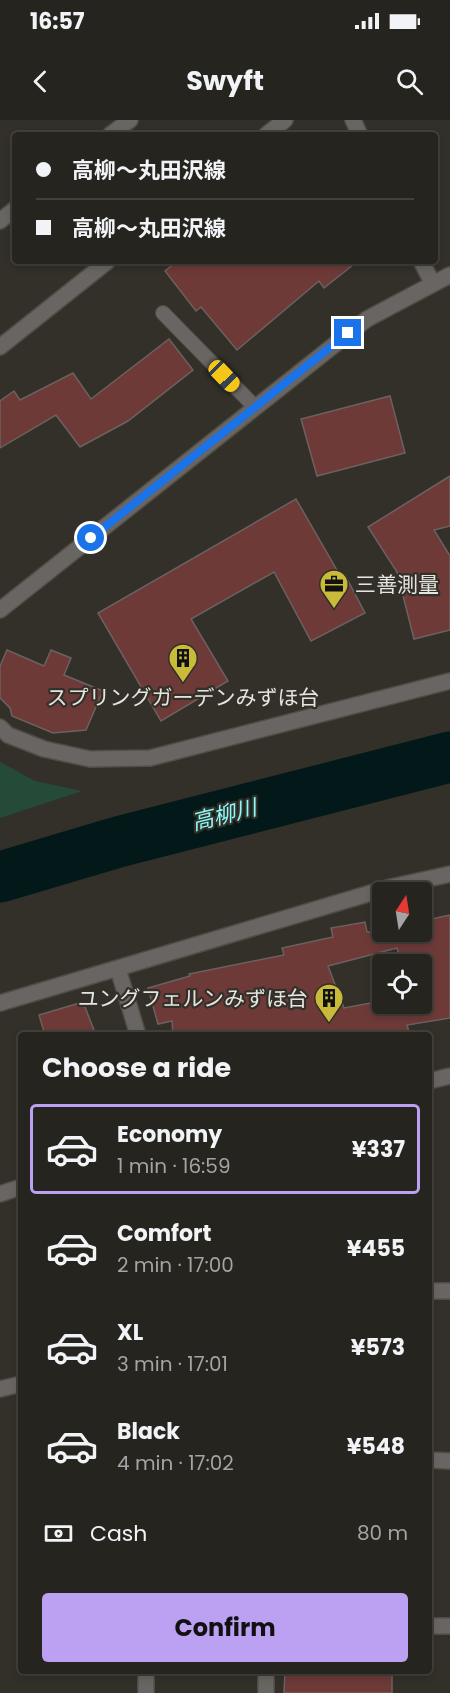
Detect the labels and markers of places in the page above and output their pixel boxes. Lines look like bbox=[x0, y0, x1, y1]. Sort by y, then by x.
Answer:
office icon: 三善測量 bbox=[318, 568, 350, 610]
place label: 三善測量 bbox=[355, 570, 439, 599]
building icon: スプリングガーデンみずほ台 bbox=[167, 642, 199, 684]
place label: スプリングガーデンみずほ台 bbox=[47, 683, 320, 712]
building icon: ユングフェルンみずほ台 bbox=[313, 982, 345, 1024]
place label: ユングフェルンみずほ台 bbox=[77, 984, 308, 1013]

